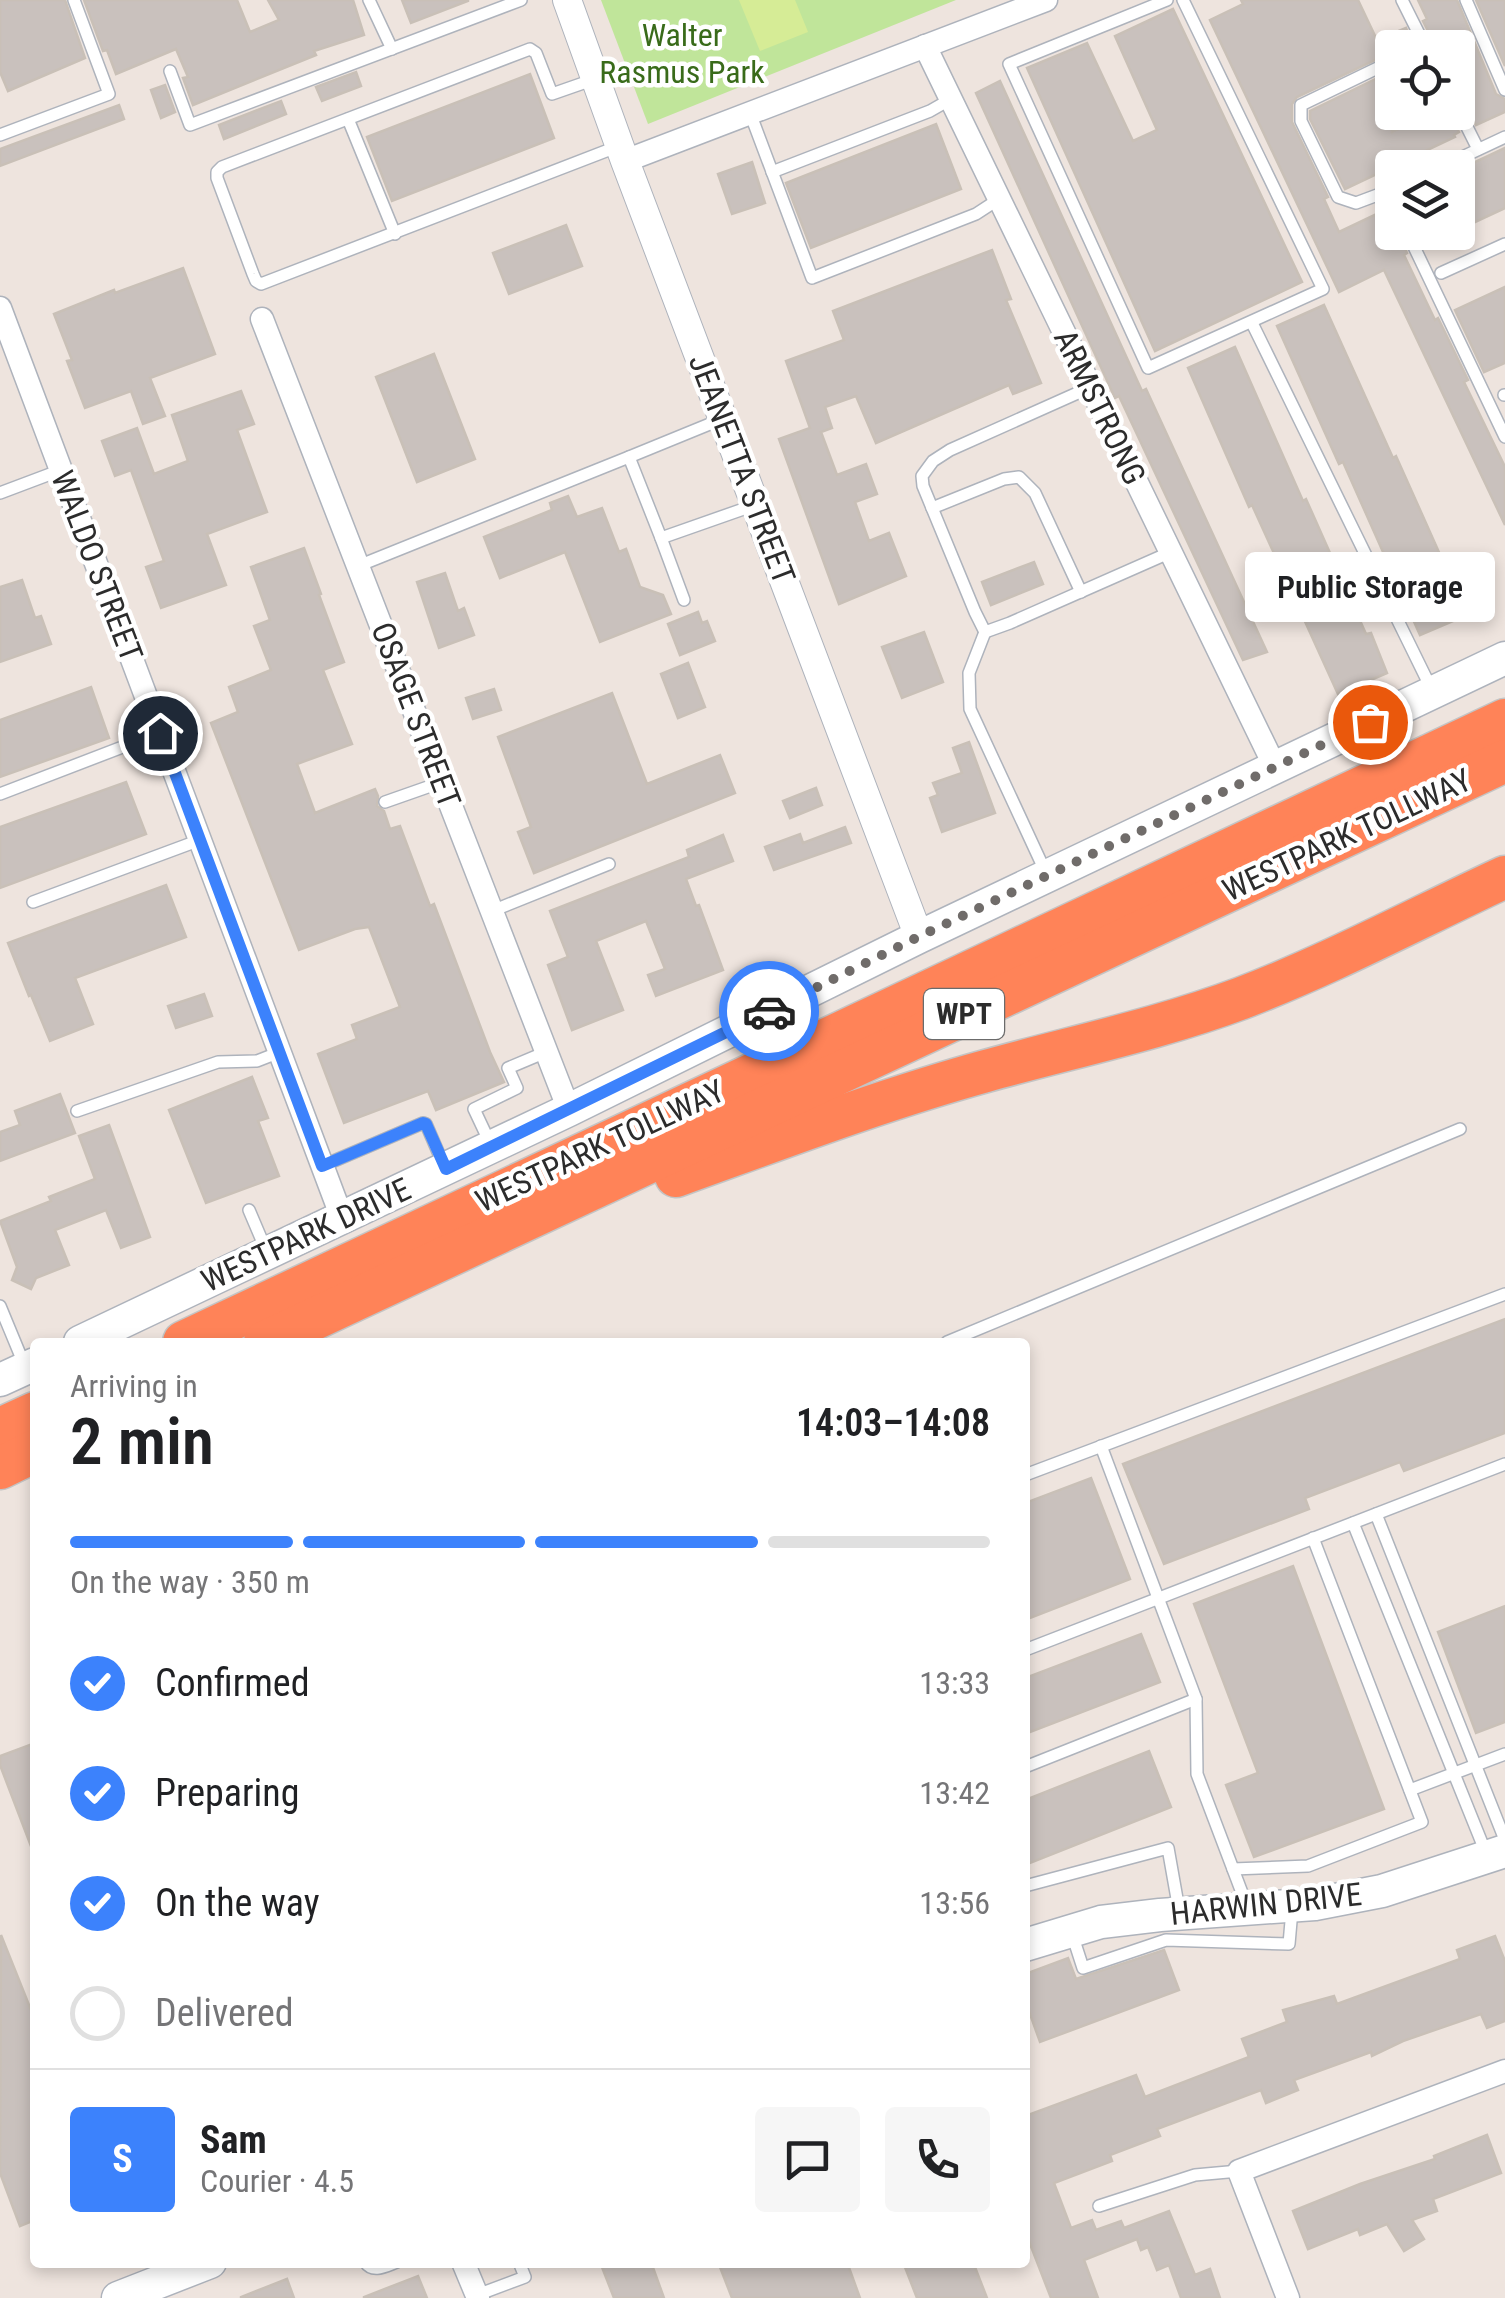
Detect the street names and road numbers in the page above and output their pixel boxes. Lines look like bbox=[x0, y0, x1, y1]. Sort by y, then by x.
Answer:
street label: ARMSTRONG bbox=[1046, 323, 1154, 491]
street label: JEANETTA STREET bbox=[681, 349, 803, 589]
street label: WALDO STREET bbox=[43, 465, 151, 667]
street label: OSAGE STREET bbox=[363, 617, 469, 813]
street label: WESTPARK TOLLWAY bbox=[1217, 761, 1478, 909]
road number: WPT bbox=[924, 989, 1004, 1039]
street label: WESTPARK TOLLWAY bbox=[470, 1072, 731, 1220]
street label: WESTPARK DRIVE bbox=[195, 1170, 417, 1300]
street label: HARWIN DRIVE bbox=[1168, 1875, 1364, 1933]

